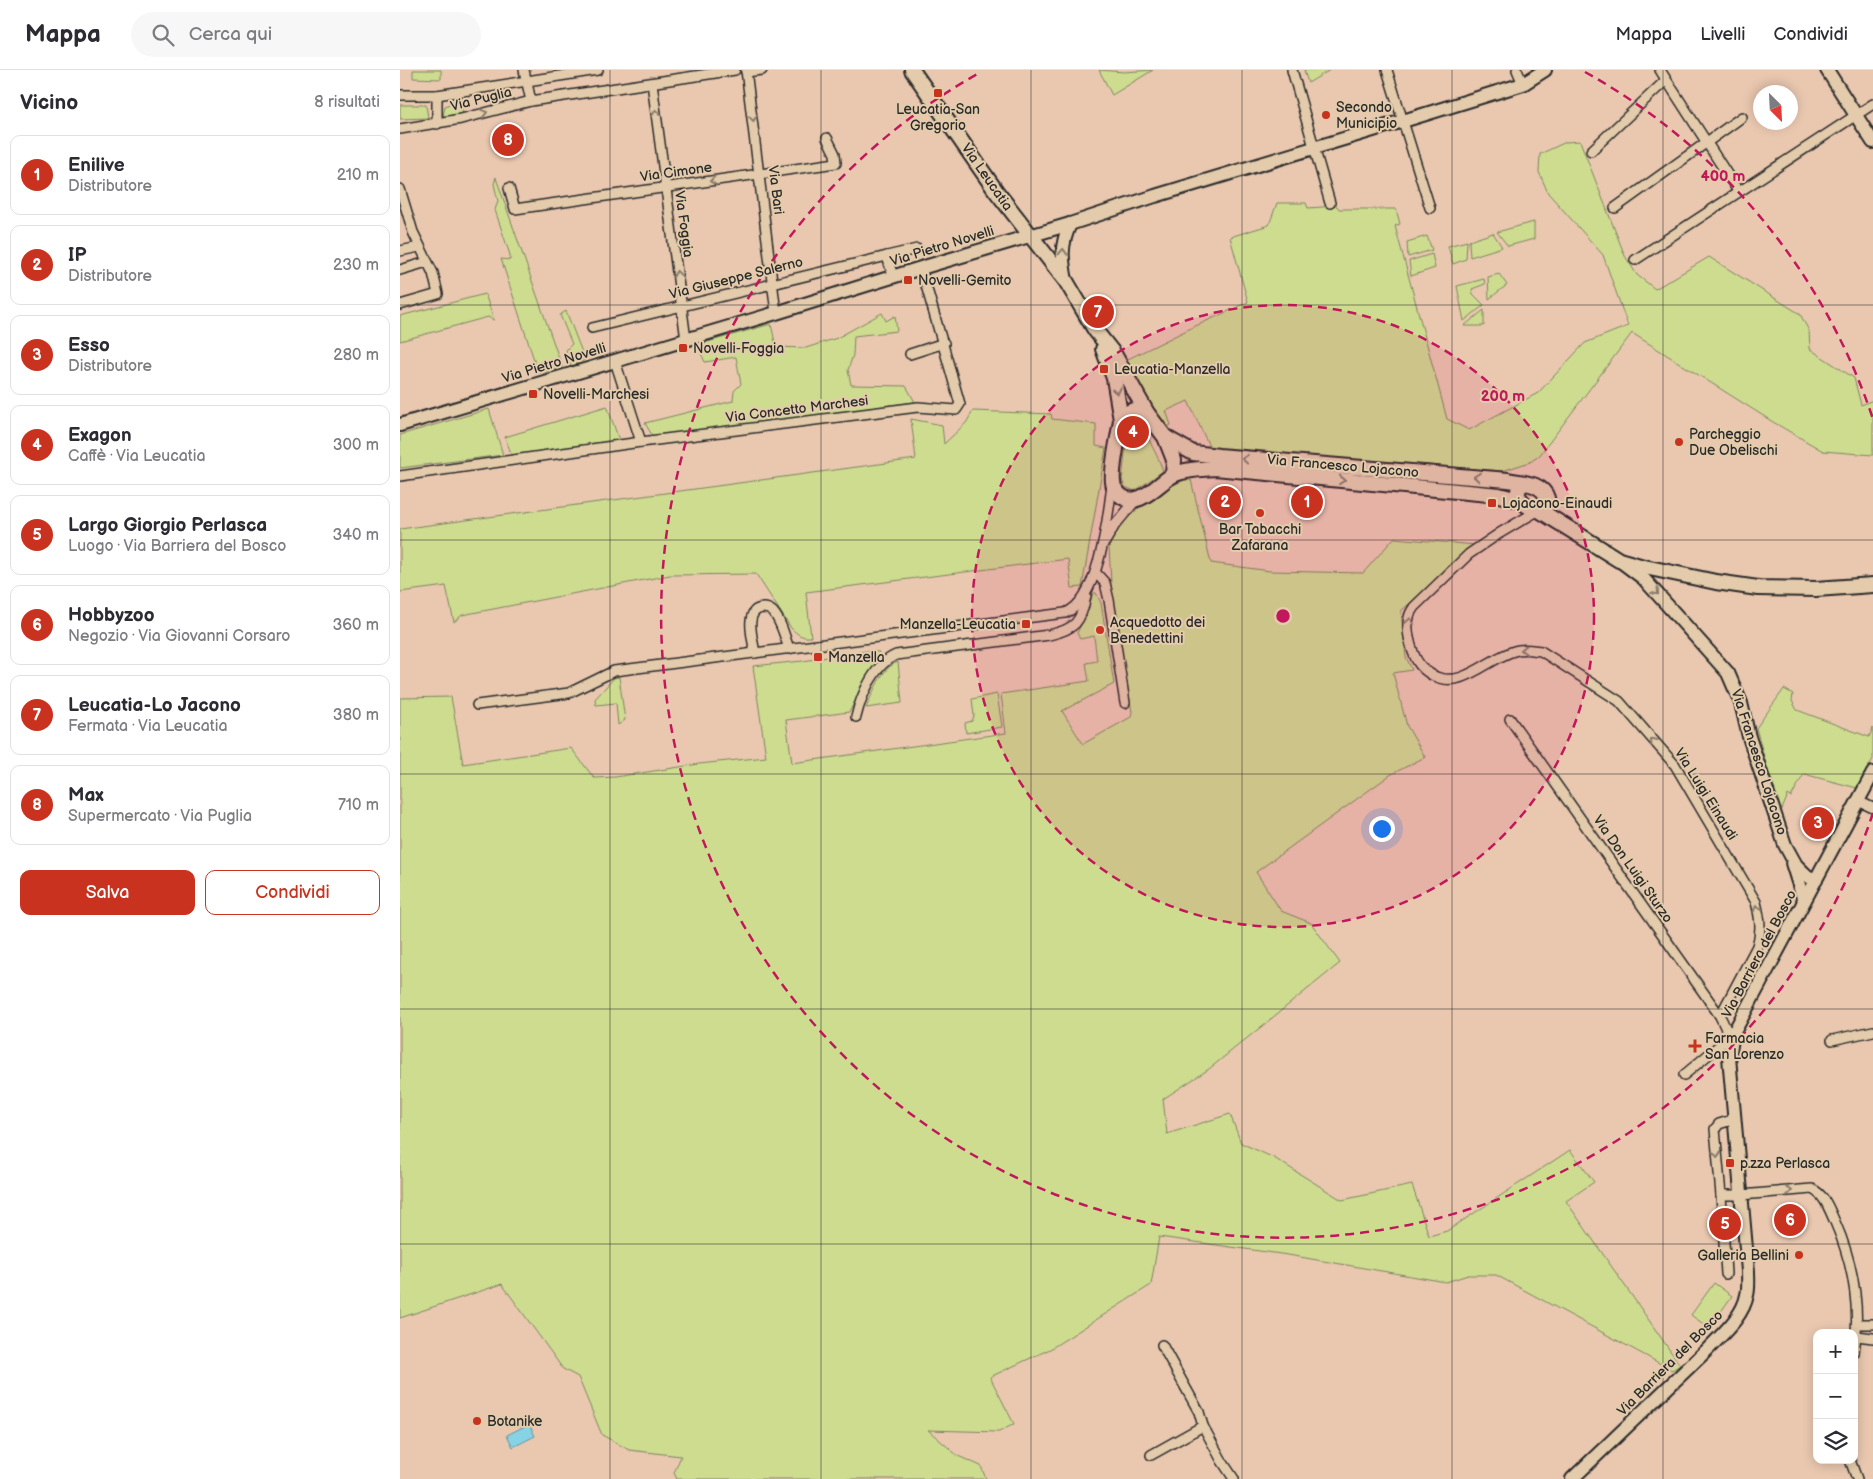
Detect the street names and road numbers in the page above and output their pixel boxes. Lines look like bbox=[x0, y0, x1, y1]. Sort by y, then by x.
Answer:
street label: Via Puglia bbox=[449, 83, 514, 115]
street label: Via Leucatia bbox=[958, 140, 1016, 214]
street label: Via Cimone bbox=[639, 159, 713, 185]
street label: Via Bari bbox=[765, 164, 787, 216]
street label: Via Foggia bbox=[671, 190, 697, 258]
street label: Via Pietro Novelli bbox=[888, 222, 996, 270]
street label: Via Giuseppe Salerno bbox=[667, 253, 805, 303]
street label: Via Pietro Novelli bbox=[500, 339, 608, 387]
street label: Via Concetto Marchesi bbox=[725, 392, 869, 426]
street label: Via Francesco Lojacono bbox=[1266, 451, 1420, 481]
street label: Via Francesco Lojacono bbox=[1727, 687, 1791, 837]
street label: Via Luigi Einaudi bbox=[1671, 745, 1741, 843]
street label: Via Don Luigi Sturzo bbox=[1589, 812, 1677, 926]
street label: Via Barriera del Bosco bbox=[1718, 887, 1800, 1021]
street label: Via Barriera del Bosco bbox=[1614, 1307, 1726, 1419]

